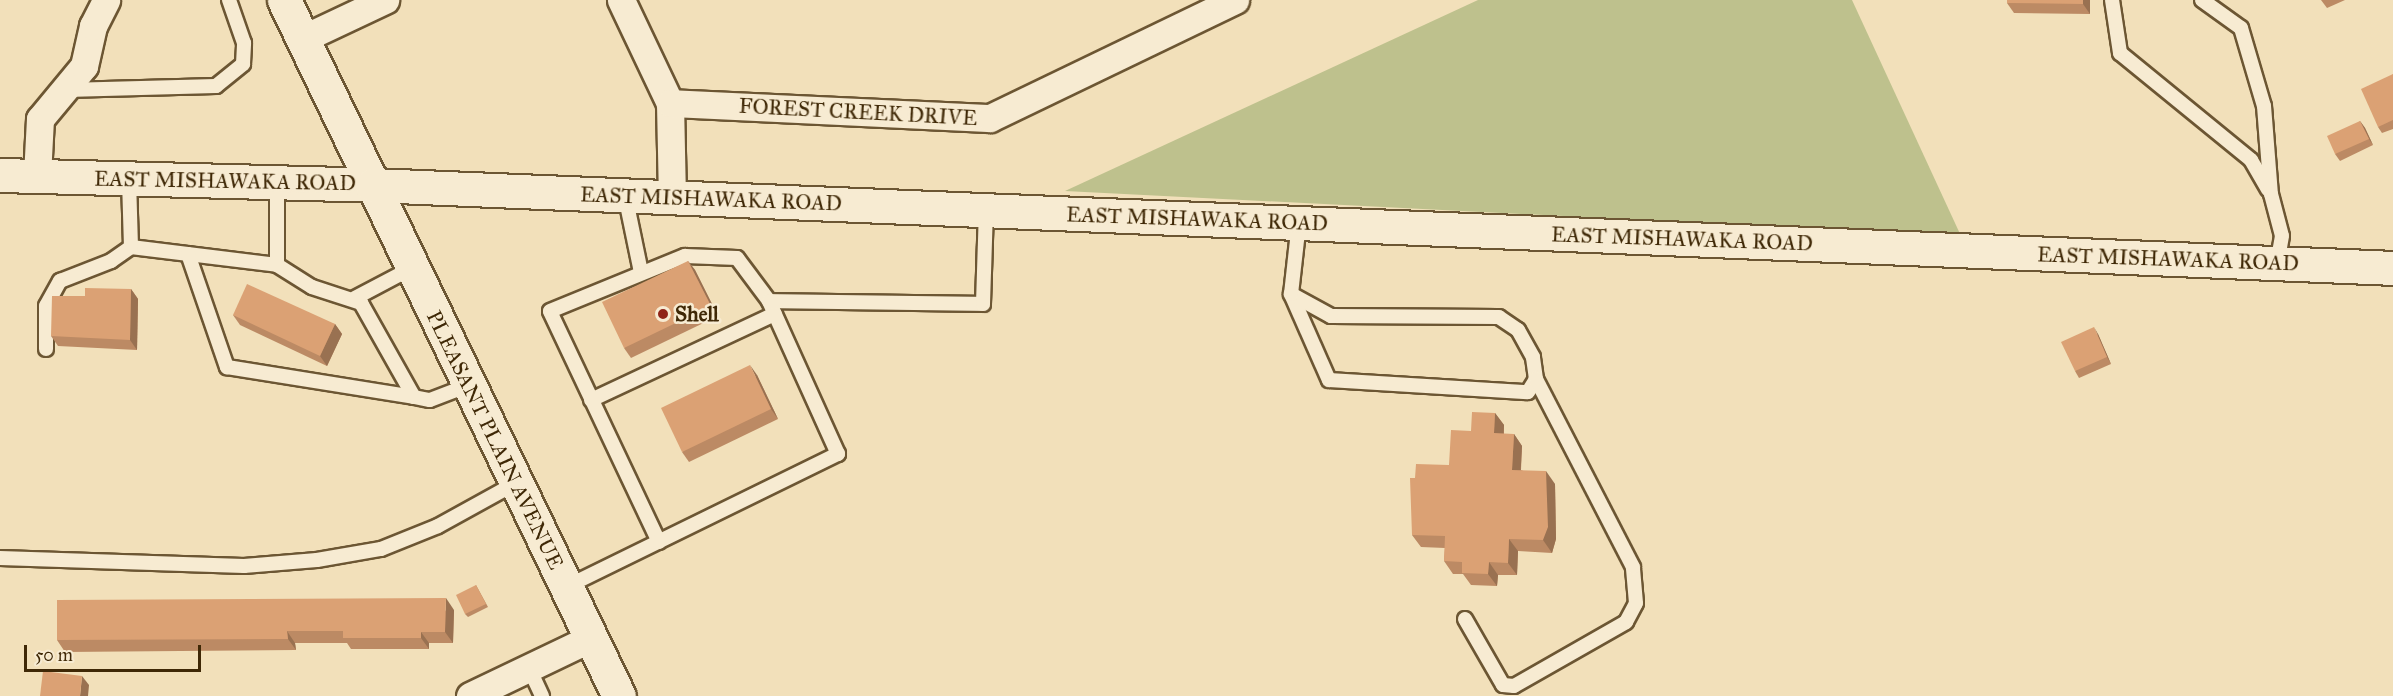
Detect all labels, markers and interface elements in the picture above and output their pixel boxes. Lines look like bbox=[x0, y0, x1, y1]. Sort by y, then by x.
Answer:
street label: FOREST CREEK DRIVE bbox=[738, 93, 978, 131]
street label: EAST MISHAWAKA ROAD bbox=[94, 166, 356, 196]
street label: EAST MISHAWAKA ROAD bbox=[580, 182, 842, 216]
street label: EAST MISHAWAKA ROAD bbox=[1066, 202, 1328, 236]
street label: EAST MISHAWAKA ROAD bbox=[1551, 222, 1813, 256]
street label: EAST MISHAWAKA ROAD bbox=[2037, 242, 2299, 276]
place label: Shell bbox=[675, 301, 719, 327]
street label: PLEASANT PLAIN AVENUE bbox=[421, 306, 569, 574]
marker: Shell bbox=[656, 307, 670, 321]
scale bar bbox=[27, 633, 204, 671]
text: 50 m bbox=[35, 644, 73, 666]

